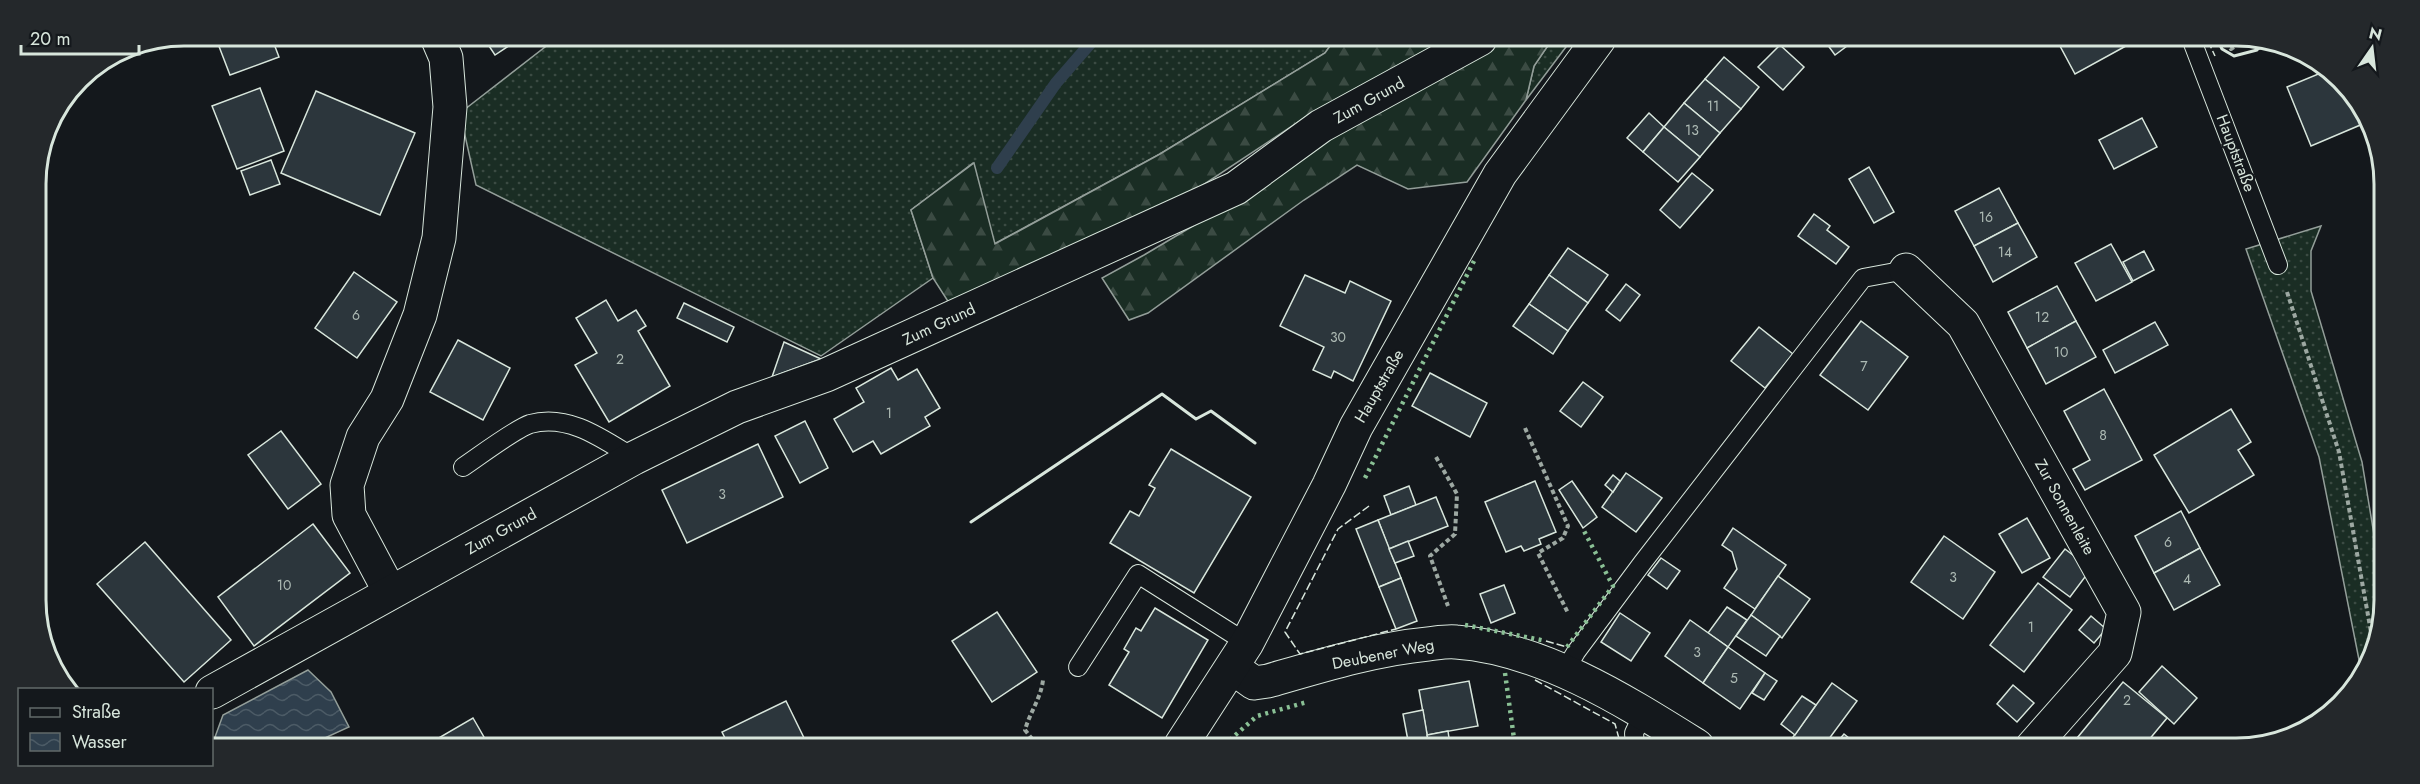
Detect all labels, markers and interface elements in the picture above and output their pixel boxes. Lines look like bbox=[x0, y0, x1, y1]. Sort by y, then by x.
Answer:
scale bar bbox=[21, 18, 140, 56]
north arrow bbox=[2342, 18, 2402, 78]
text: N bbox=[2367, 21, 2384, 47]
text: 20 m bbox=[30, 26, 70, 52]
street label: Zum Grund bbox=[1329, 71, 1409, 129]
house number: 11 bbox=[1707, 96, 1719, 116]
street label: Hauptstraße bbox=[2211, 111, 2261, 195]
house number: 13 bbox=[1685, 120, 1699, 140]
house number: 16 bbox=[1979, 207, 1993, 227]
house number: 14 bbox=[1998, 242, 2012, 262]
street label: Zum Grund bbox=[899, 297, 979, 351]
house number: 6 bbox=[352, 305, 360, 325]
house number: 12 bbox=[2035, 307, 2049, 327]
house number: 30 bbox=[1330, 327, 1346, 347]
house number: 10 bbox=[2054, 342, 2068, 362]
street label: Hauptstraße bbox=[1349, 345, 1409, 427]
house number: 2 bbox=[616, 349, 624, 369]
house number: 7 bbox=[1860, 356, 1868, 376]
house number: 1 bbox=[886, 403, 892, 423]
house number: 8 bbox=[2099, 425, 2107, 445]
street label: Zur Sonnenleite bbox=[2029, 455, 2101, 559]
house number: 3 bbox=[718, 484, 726, 504]
street label: Zum Grund bbox=[461, 502, 541, 560]
house number: 6 bbox=[2164, 532, 2172, 552]
house number: 3 bbox=[1949, 567, 1957, 587]
house number: 4 bbox=[2183, 569, 2191, 589]
house number: 10 bbox=[277, 575, 291, 595]
house number: 1 bbox=[2028, 617, 2034, 637]
street label: Deubener Weg bbox=[1330, 633, 1436, 675]
house number: 3 bbox=[1693, 642, 1701, 662]
house number: 5 bbox=[1730, 668, 1738, 688]
legend bbox=[18, 688, 213, 766]
house number: 2 bbox=[2123, 690, 2131, 710]
text: Straße bbox=[72, 699, 120, 725]
text: Wasser bbox=[72, 729, 127, 755]

